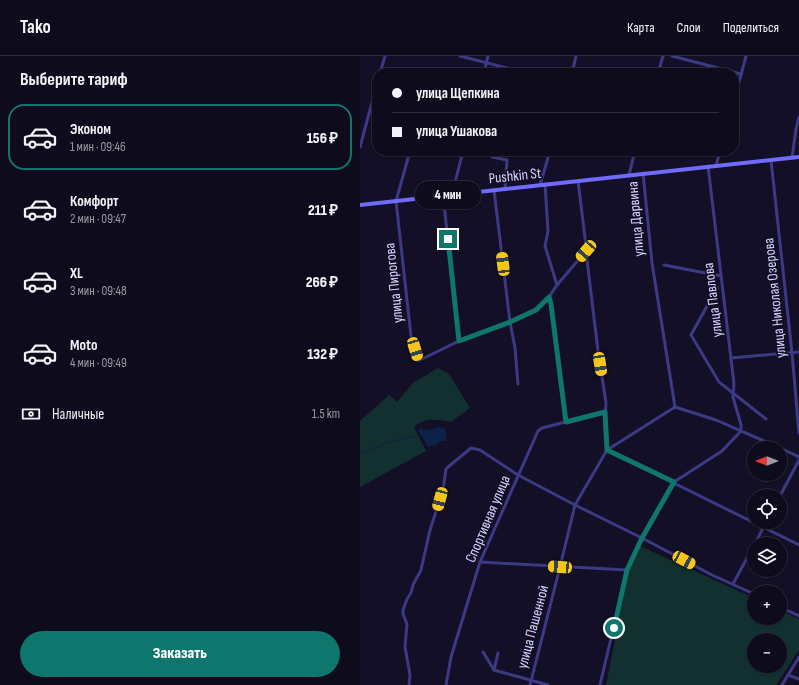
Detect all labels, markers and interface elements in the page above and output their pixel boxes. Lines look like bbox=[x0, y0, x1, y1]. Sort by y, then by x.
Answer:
text: Tako bbox=[20, 16, 51, 39]
text: Карта bbox=[627, 19, 655, 36]
text: Слои bbox=[677, 19, 701, 36]
text: Поделиться bbox=[723, 19, 779, 36]
text: Выберите тариф bbox=[20, 69, 128, 90]
text: улица Щепкина bbox=[416, 84, 500, 103]
icon: car bbox=[22, 119, 58, 155]
text: Эконом bbox=[70, 120, 111, 139]
text: улица Ушакова bbox=[416, 122, 497, 141]
text: 156 ₽ bbox=[307, 129, 338, 148]
text: 1 мин · 09:46 bbox=[70, 139, 126, 155]
street label: Pushkin St bbox=[488, 164, 543, 188]
street label: улица Дарвина bbox=[623, 180, 649, 257]
callout: 4 мин bbox=[415, 181, 481, 209]
text: 4 мин bbox=[435, 187, 461, 203]
icon: car bbox=[22, 191, 58, 227]
text: Комфорт bbox=[70, 192, 119, 211]
text: 211 ₽ bbox=[308, 201, 338, 220]
text: 2 мин · 09:47 bbox=[70, 211, 126, 227]
route end bbox=[439, 230, 457, 248]
street label: улица Николая Озерова bbox=[759, 237, 791, 359]
car bbox=[574, 238, 598, 264]
street label: улица Пирогова bbox=[380, 242, 408, 324]
car bbox=[496, 251, 510, 277]
street label: улица Павлова bbox=[699, 261, 727, 338]
icon: car bbox=[22, 263, 58, 299]
text: XL bbox=[70, 264, 83, 283]
text: 266 ₽ bbox=[306, 273, 338, 292]
text: 3 мин · 09:48 bbox=[70, 283, 127, 299]
icon: car bbox=[22, 335, 58, 371]
text: Moto bbox=[70, 336, 97, 355]
car bbox=[406, 336, 424, 362]
text: 132 ₽ bbox=[307, 345, 338, 364]
car bbox=[592, 351, 608, 377]
text: 4 мин · 09:49 bbox=[70, 355, 127, 371]
icon: cash bbox=[20, 403, 42, 425]
text: Наличные bbox=[52, 405, 104, 424]
text: 1.5 km bbox=[312, 406, 340, 422]
north arrow bbox=[747, 441, 787, 481]
map controls bbox=[747, 441, 787, 673]
street label: Спортивная улица bbox=[461, 472, 515, 566]
car bbox=[431, 486, 449, 512]
button: locate bbox=[747, 489, 787, 529]
button: layers bbox=[747, 537, 787, 577]
car bbox=[671, 549, 697, 571]
car bbox=[548, 560, 572, 574]
street label: улица Пашенной bbox=[513, 583, 553, 671]
button: + bbox=[747, 585, 787, 625]
route start bbox=[605, 619, 623, 637]
button: Заказать bbox=[20, 631, 340, 677]
button: − bbox=[747, 633, 787, 673]

